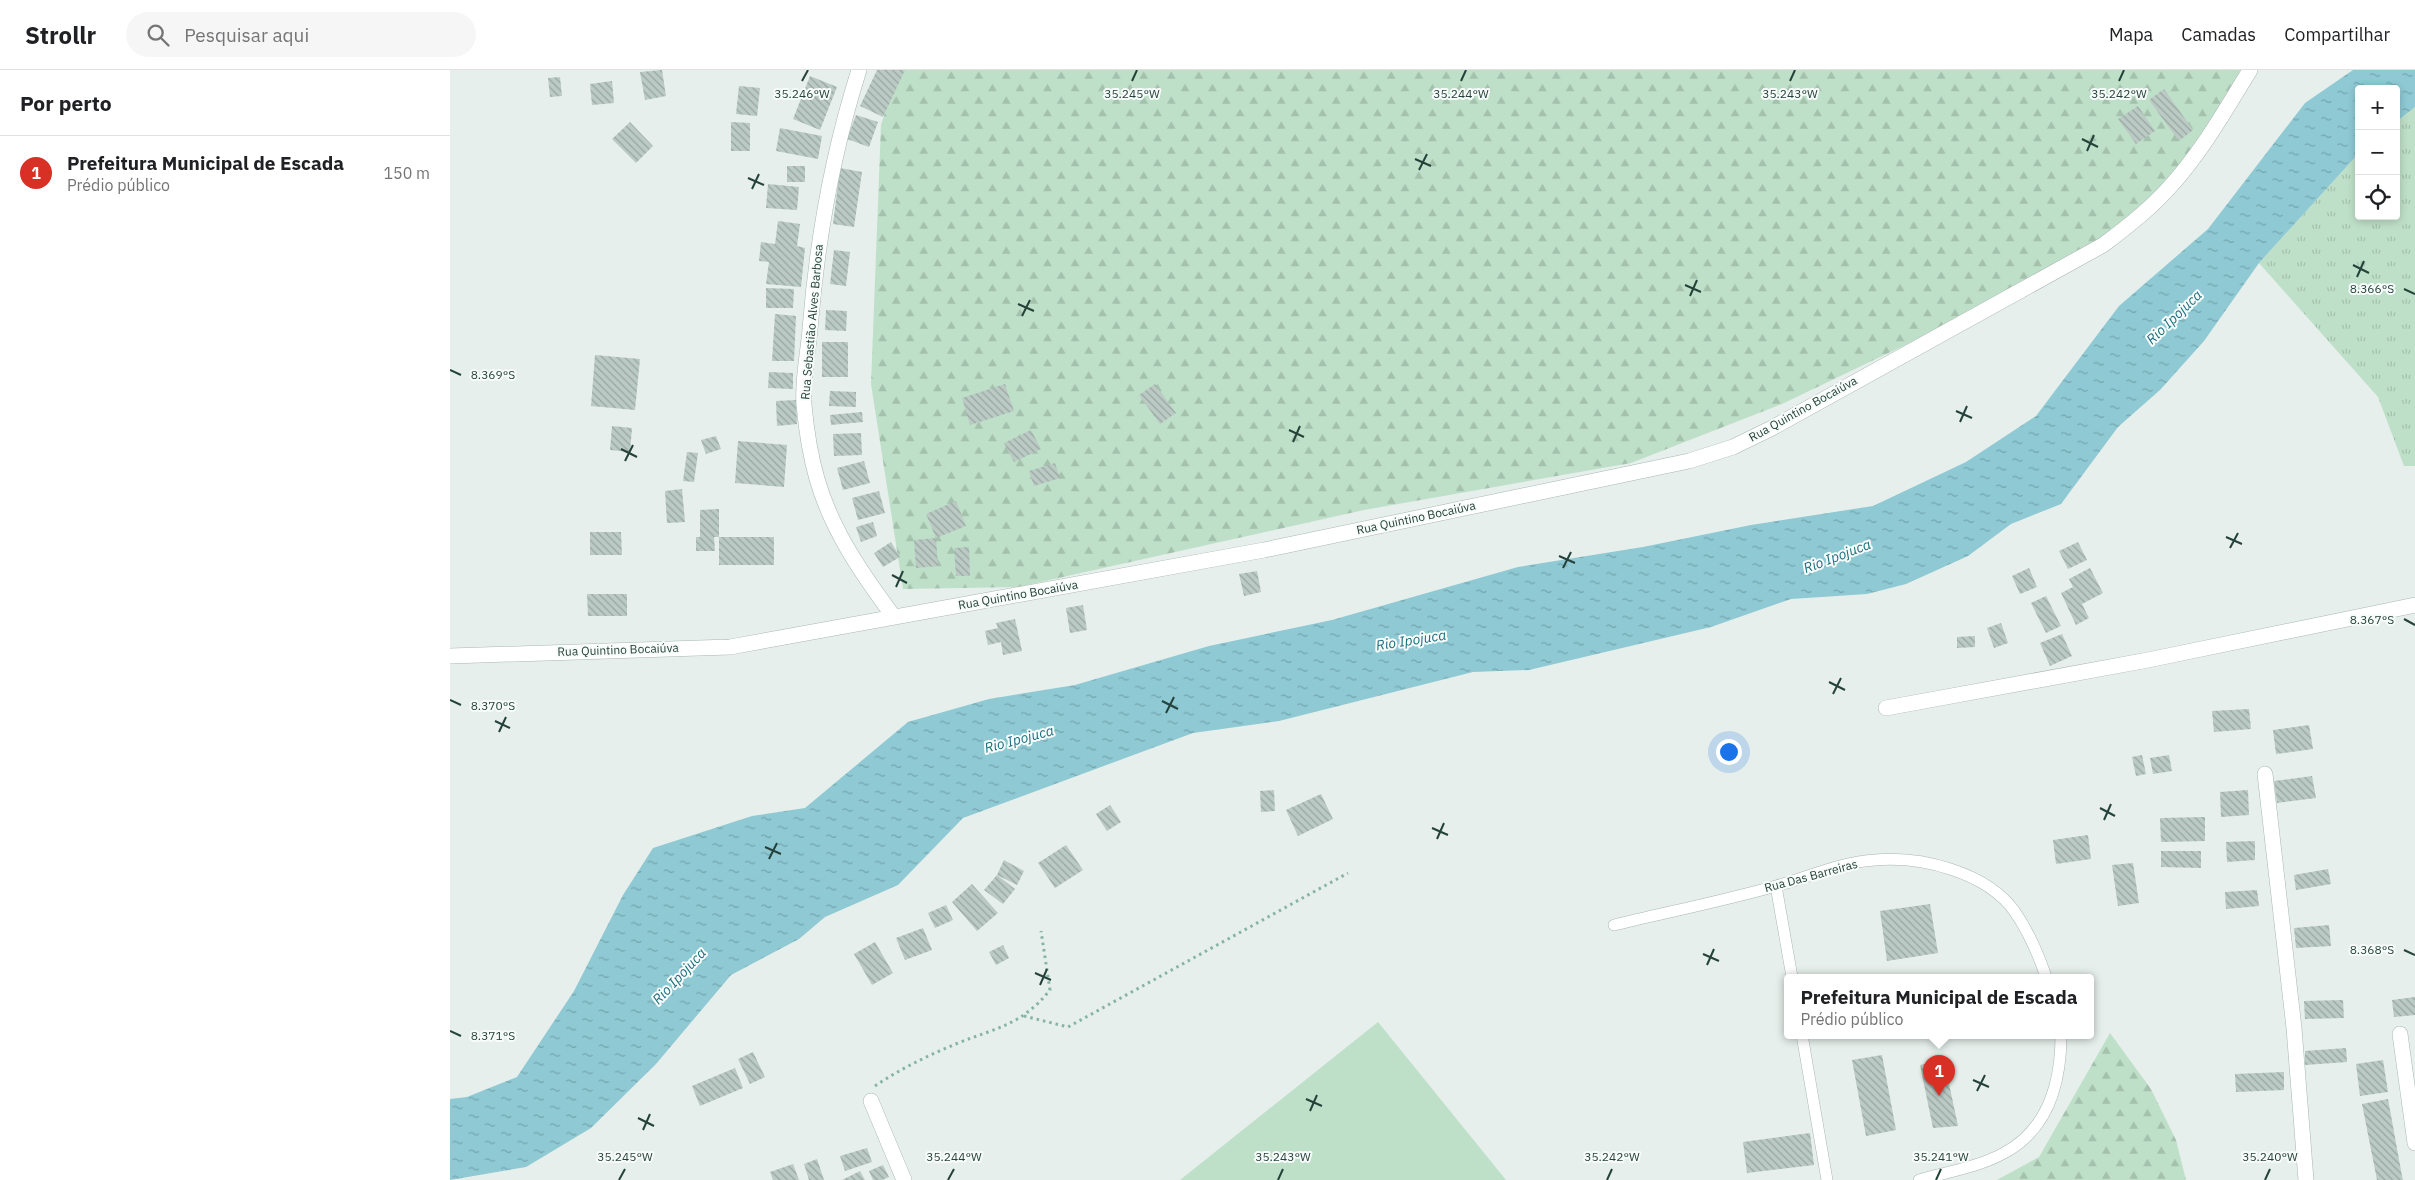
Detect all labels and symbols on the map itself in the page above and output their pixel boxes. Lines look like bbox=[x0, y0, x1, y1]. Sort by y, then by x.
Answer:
text: 35.246°W bbox=[774, 86, 830, 101]
text: 35.245°W bbox=[1104, 86, 1160, 101]
text: 35.244°W bbox=[1433, 86, 1489, 101]
text: 35.243°W bbox=[1762, 86, 1818, 101]
text: 35.242°W bbox=[2091, 86, 2147, 101]
street label: Rua Sebastião Alves Barbosa bbox=[797, 243, 826, 400]
text: 8.366°S bbox=[2350, 281, 2394, 296]
water label: Rio Ipojuca bbox=[2142, 286, 2206, 348]
text: 8.369°S bbox=[471, 367, 515, 382]
street label: Rua Quintino Bocaiúva bbox=[1746, 372, 1860, 445]
street label: Rua Quintino Bocaiúva bbox=[1355, 497, 1477, 537]
water label: Rio Ipojuca bbox=[1801, 535, 1873, 577]
street label: Rua Quintino Bocaiúva bbox=[957, 576, 1080, 612]
text: 8.367°S bbox=[2350, 612, 2394, 627]
water label: Rio Ipojuca bbox=[1375, 626, 1447, 654]
street label: Rua Quintino Bocaiúva bbox=[557, 640, 680, 659]
text: 8.370°S bbox=[471, 698, 515, 713]
water label: Rio Ipojuca bbox=[982, 721, 1056, 757]
your location bbox=[1716, 739, 1742, 765]
street label: Rua Das Barreiras bbox=[1763, 856, 1859, 895]
text: 8.368°S bbox=[2350, 942, 2394, 957]
water label: Rio Ipojuca bbox=[648, 944, 710, 1008]
text: 8.371°S bbox=[471, 1028, 515, 1043]
pin: 1 bbox=[1923, 1055, 1955, 1096]
text: 35.245°W bbox=[597, 1149, 653, 1164]
text: 35.244°W bbox=[926, 1149, 982, 1164]
text: 35.243°W bbox=[1255, 1149, 1311, 1164]
text: 35.242°W bbox=[1584, 1149, 1640, 1164]
text: 35.241°W bbox=[1913, 1149, 1969, 1164]
text: 35.240°W bbox=[2242, 1149, 2298, 1164]

